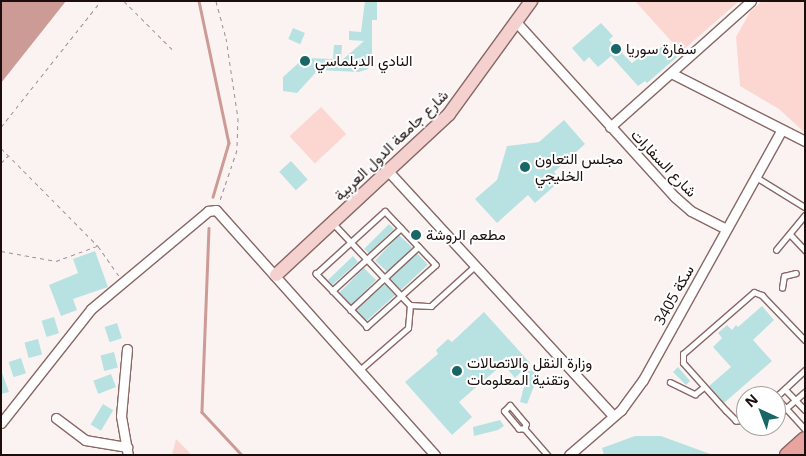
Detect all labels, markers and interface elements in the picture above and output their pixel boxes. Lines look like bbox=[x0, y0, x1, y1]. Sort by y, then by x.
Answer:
place label: سفارة سوريا bbox=[626, 40, 696, 58]
marker: سفارة سوريا bbox=[610, 43, 622, 55]
place label: النادي الدبلماسي bbox=[315, 52, 412, 70]
marker: النادي الدبلماسي bbox=[299, 55, 311, 67]
street label: شارع جامعة الدول العربية bbox=[330, 86, 452, 204]
street label: شارع السفارات bbox=[627, 126, 701, 200]
place label: مجلس التعاون الخليجي bbox=[535, 149, 623, 184]
marker: مجلس التعاون الخليجي bbox=[519, 161, 531, 173]
place label: مطعم الروشة bbox=[426, 226, 506, 244]
marker: مطعم الروشة bbox=[410, 229, 422, 241]
street label: سكة 3405 bbox=[650, 262, 698, 328]
place label: وزارة النقل والاتصالات وتقنية المعلومات bbox=[467, 353, 592, 388]
marker: وزارة النقل والاتصالات وتقنية المعلومات bbox=[451, 365, 463, 377]
north arrow bbox=[736, 386, 786, 436]
text: N bbox=[740, 390, 762, 411]

